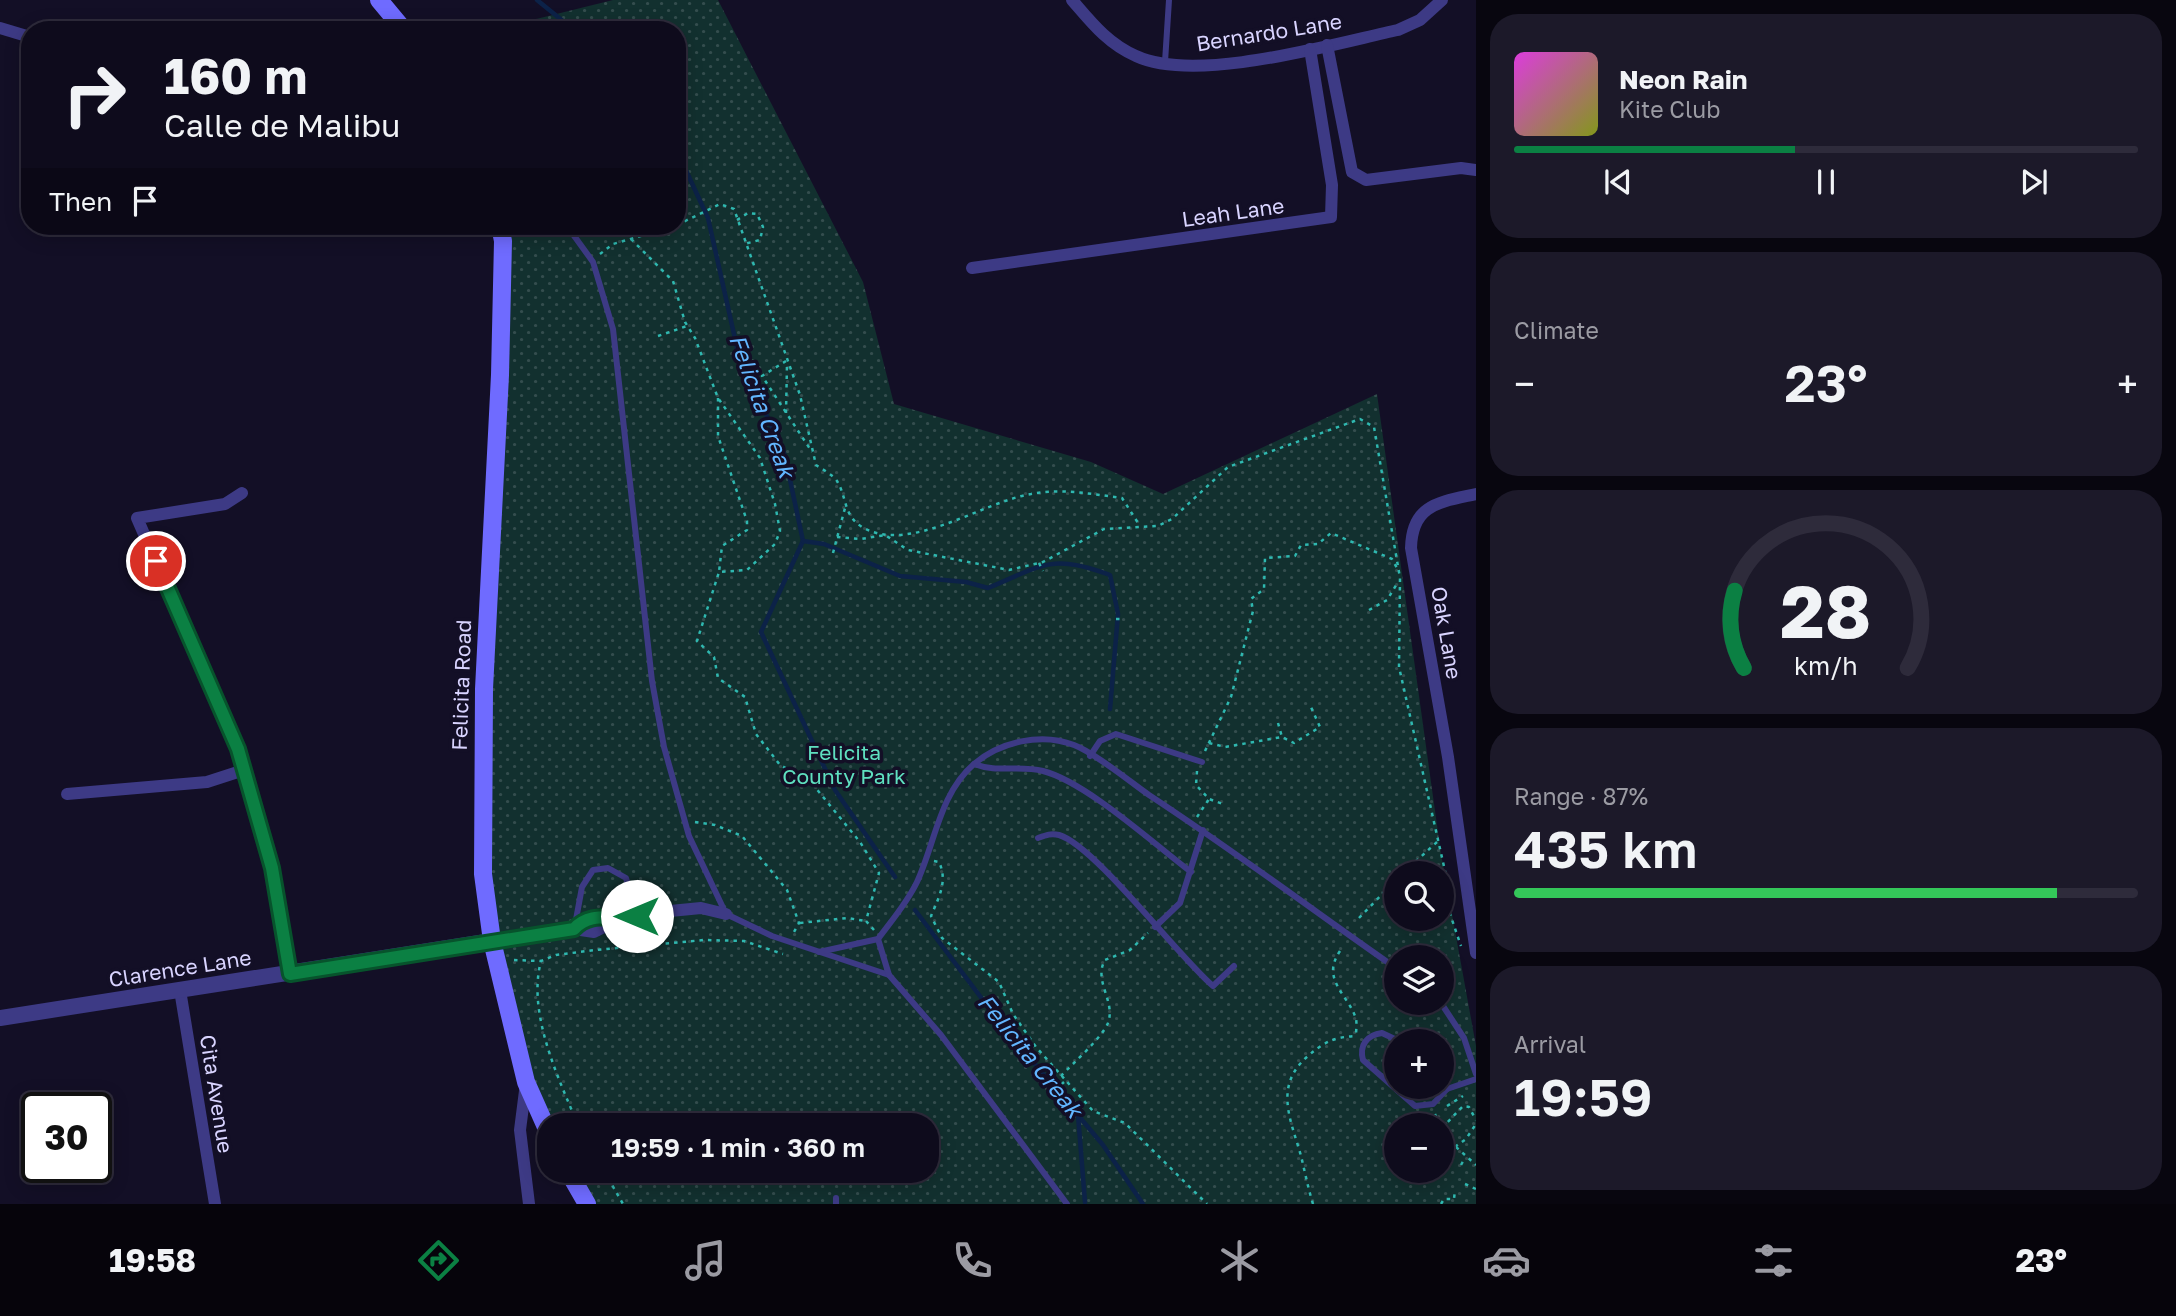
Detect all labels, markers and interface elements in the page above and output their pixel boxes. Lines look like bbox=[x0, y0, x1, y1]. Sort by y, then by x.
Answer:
street label: Bernardo Lane bbox=[1194, 8, 1344, 56]
text: 160 m bbox=[164, 46, 307, 105]
icon: right bbox=[49, 49, 140, 140]
text: Neon Rain bbox=[1619, 64, 1748, 95]
text: Kite Club bbox=[1619, 95, 1720, 123]
text: Calle de Malibu bbox=[164, 106, 400, 144]
icon: previous bbox=[1599, 163, 1637, 201]
icon: pause bbox=[1807, 163, 1845, 201]
icon: next bbox=[2015, 163, 2053, 201]
icon: arrive bbox=[126, 182, 164, 220]
text: Then bbox=[49, 186, 112, 217]
street label: Leah Lane bbox=[1180, 192, 1286, 232]
text: Climate bbox=[1514, 316, 1599, 344]
water label: Felicita Creak bbox=[724, 330, 803, 483]
text: 23° bbox=[1785, 351, 1867, 413]
text: − bbox=[1514, 361, 1535, 406]
text: + bbox=[2117, 361, 2138, 406]
pin bbox=[126, 531, 186, 591]
icon: arrive bbox=[137, 542, 175, 580]
text: 28 bbox=[1781, 567, 1872, 654]
street label: Oak Lane bbox=[1426, 584, 1468, 681]
street label: Felicita Road bbox=[446, 619, 476, 751]
text: km/h bbox=[1794, 650, 1858, 681]
park label: Felicita County Park bbox=[782, 739, 906, 789]
text: Range · 87% bbox=[1514, 782, 1648, 810]
text: 435 km bbox=[1514, 817, 1698, 879]
map controls bbox=[1384, 861, 1454, 1183]
button: search bbox=[1384, 861, 1454, 931]
position arrow bbox=[600, 879, 674, 953]
street label: Clarence Lane bbox=[107, 944, 253, 992]
button: layers bbox=[1384, 945, 1454, 1015]
water label: Felicita Creak bbox=[972, 988, 1090, 1124]
button: + bbox=[1384, 1029, 1454, 1099]
text: Arrival bbox=[1514, 1030, 1586, 1058]
street label: Cita Avenue bbox=[195, 1033, 239, 1155]
text: 19:59 bbox=[1514, 1065, 1652, 1127]
speed limit sign: 30 bbox=[21, 1092, 112, 1183]
button: − bbox=[1384, 1113, 1454, 1183]
text: 19:59 · 1 min · 360 m bbox=[611, 1132, 865, 1163]
icon: directions bbox=[414, 1236, 463, 1285]
icon: music bbox=[681, 1236, 730, 1285]
icon: phone bbox=[948, 1236, 997, 1285]
icon: climate bbox=[1215, 1236, 1264, 1285]
icon: car bbox=[1482, 1236, 1531, 1285]
icon: filters bbox=[1749, 1236, 1798, 1285]
text: 19:58 bbox=[109, 1241, 196, 1279]
text: 23° bbox=[2015, 1241, 2067, 1279]

